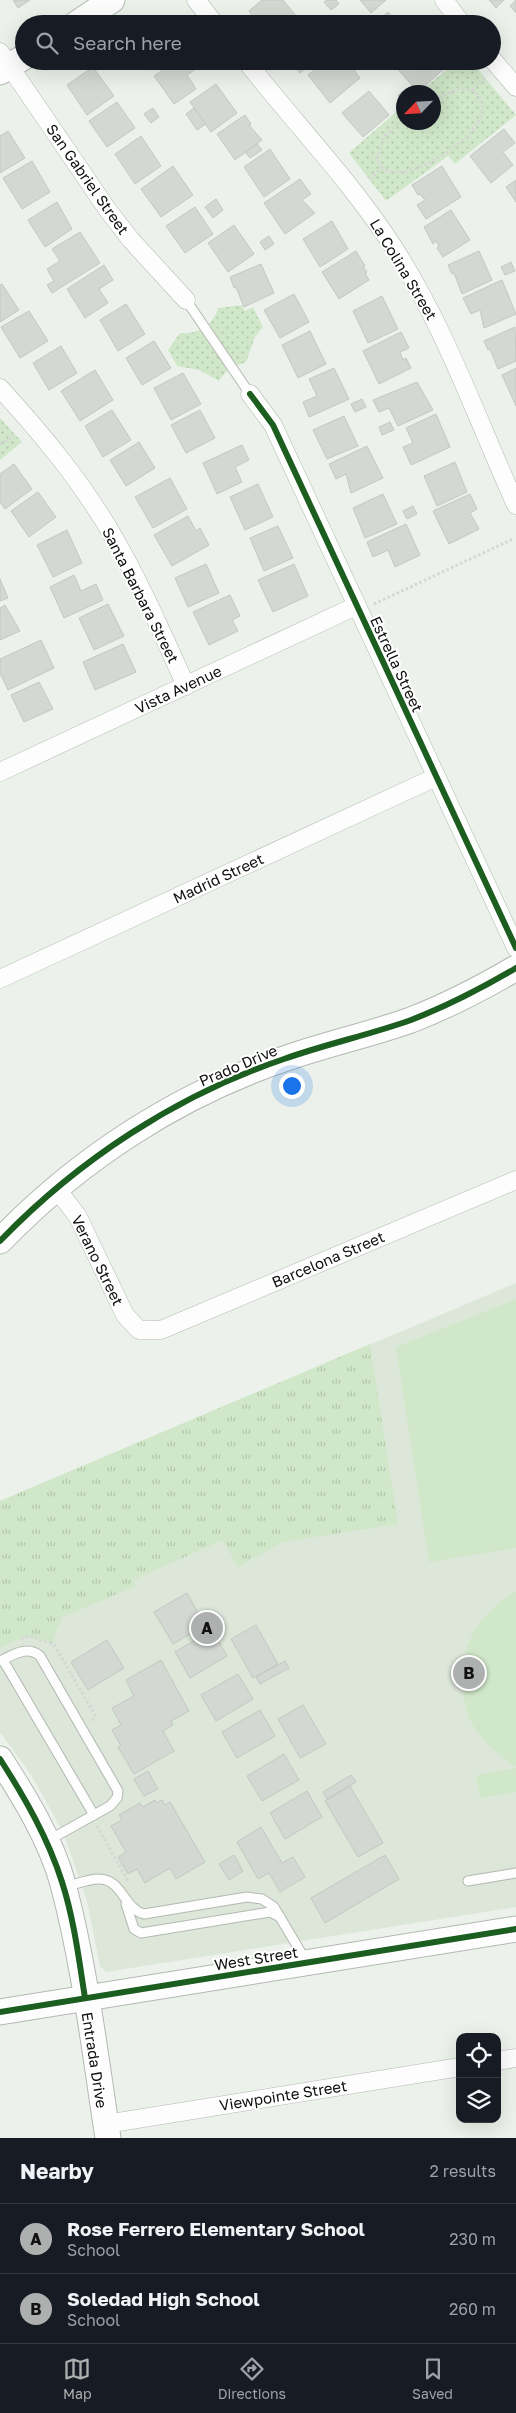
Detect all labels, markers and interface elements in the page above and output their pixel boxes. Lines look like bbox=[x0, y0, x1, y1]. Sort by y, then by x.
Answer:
search box bbox=[15, 15, 501, 70]
icon: search bbox=[33, 29, 61, 57]
text: Search here bbox=[73, 31, 182, 54]
north arrow bbox=[396, 85, 441, 130]
street label: San Gabriel Street bbox=[43, 120, 133, 238]
street label: La Colina Street bbox=[367, 215, 441, 323]
street label: Santa Barbara Street bbox=[99, 524, 183, 666]
street label: Estrella Street bbox=[367, 613, 427, 715]
street label: Vista Avenue bbox=[132, 661, 224, 717]
street label: Madrid Street bbox=[170, 849, 266, 907]
street label: Prado Drive bbox=[196, 1040, 280, 1090]
your location bbox=[279, 1073, 305, 1099]
street label: Verano Street bbox=[68, 1212, 128, 1308]
street label: Barcelona Street bbox=[269, 1227, 387, 1291]
pin: A bbox=[191, 1609, 223, 1647]
pin: B bbox=[453, 1654, 485, 1692]
street label: West Street bbox=[213, 1942, 299, 1974]
street label: Entrada Drive bbox=[79, 2011, 112, 2110]
map controls bbox=[456, 2033, 501, 2123]
button: locate bbox=[456, 2033, 501, 2078]
street label: Viewpointe Street bbox=[218, 2076, 348, 2114]
button: layers bbox=[456, 2078, 501, 2123]
text: Nearby bbox=[20, 2158, 94, 2184]
text: 2 results bbox=[430, 2161, 496, 2181]
text: Rose Ferrero Elementary School bbox=[67, 2217, 365, 2240]
text: A bbox=[30, 2229, 42, 2249]
text: 230 m bbox=[449, 2229, 496, 2249]
text: School bbox=[67, 2240, 120, 2260]
text: Soledad High School bbox=[67, 2287, 260, 2310]
text: B bbox=[30, 2299, 42, 2319]
text: 260 m bbox=[449, 2299, 496, 2319]
text: School bbox=[67, 2310, 120, 2330]
tab: Map bbox=[63, 2355, 92, 2402]
tab: Directions bbox=[218, 2355, 286, 2402]
tab: Saved bbox=[412, 2355, 453, 2402]

